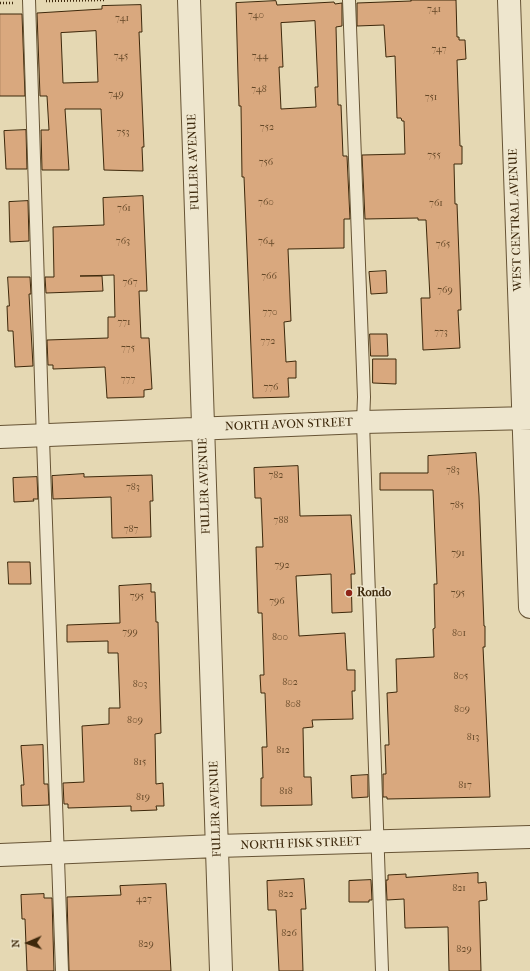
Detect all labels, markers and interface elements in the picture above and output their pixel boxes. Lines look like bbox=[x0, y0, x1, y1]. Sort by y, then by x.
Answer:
house number: 741 bbox=[427, 4, 441, 16]
house number: 740 bbox=[248, 10, 264, 22]
house number: 741 bbox=[115, 13, 129, 25]
house number: 747 bbox=[432, 44, 446, 56]
house number: 745 bbox=[114, 51, 128, 63]
house number: 744 bbox=[252, 51, 268, 63]
house number: 748 bbox=[251, 84, 267, 96]
house number: 749 bbox=[108, 89, 124, 101]
house number: 751 bbox=[425, 92, 437, 104]
street label: FULLER AVENUE bbox=[185, 113, 203, 211]
house number: 752 bbox=[260, 122, 274, 134]
house number: 753 bbox=[116, 127, 130, 139]
street label: WEST CENTRAL AVENUE bbox=[506, 148, 526, 292]
house number: 755 bbox=[427, 150, 441, 162]
house number: 756 bbox=[259, 157, 273, 169]
house number: 760 bbox=[258, 197, 274, 209]
house number: 761 bbox=[429, 198, 443, 210]
house number: 761 bbox=[117, 203, 131, 215]
house number: 763 bbox=[116, 236, 130, 248]
house number: 764 bbox=[258, 236, 274, 248]
house number: 765 bbox=[436, 239, 450, 251]
house number: 766 bbox=[261, 271, 277, 283]
house number: 767 bbox=[123, 277, 137, 289]
house number: 769 bbox=[437, 285, 453, 297]
house number: 770 bbox=[262, 307, 278, 319]
house number: 771 bbox=[117, 317, 131, 329]
house number: 773 bbox=[434, 327, 448, 339]
house number: 772 bbox=[261, 336, 275, 348]
house number: 775 bbox=[121, 343, 135, 355]
house number: 777 bbox=[121, 374, 135, 386]
house number: 776 bbox=[263, 382, 279, 394]
street label: NORTH AVON STREET bbox=[225, 416, 353, 434]
street label: FULLER AVENUE bbox=[196, 437, 214, 535]
house number: 783 bbox=[446, 465, 460, 477]
house number: 782 bbox=[269, 470, 283, 482]
house number: 783 bbox=[126, 482, 140, 494]
house number: 785 bbox=[450, 500, 464, 512]
house number: 788 bbox=[274, 515, 288, 527]
house number: 787 bbox=[124, 524, 138, 536]
house number: 791 bbox=[451, 548, 465, 560]
house number: 792 bbox=[274, 560, 290, 572]
place label: Rondo bbox=[357, 586, 391, 600]
marker: Rondo bbox=[344, 588, 354, 598]
house number: 795 bbox=[451, 588, 465, 600]
house number: 795 bbox=[130, 591, 144, 603]
house number: 796 bbox=[269, 596, 285, 608]
house number: 799 bbox=[122, 627, 138, 639]
house number: 801 bbox=[452, 628, 466, 640]
house number: 800 bbox=[272, 632, 288, 644]
house number: 805 bbox=[454, 671, 468, 683]
house number: 802 bbox=[282, 677, 298, 689]
house number: 803 bbox=[133, 679, 147, 691]
house number: 808 bbox=[285, 699, 301, 711]
house number: 809 bbox=[454, 704, 470, 716]
house number: 809 bbox=[127, 715, 143, 727]
house number: 813 bbox=[467, 732, 479, 744]
house number: 812 bbox=[276, 745, 290, 757]
house number: 815 bbox=[134, 757, 146, 769]
street label: FULLER AVENUE bbox=[207, 760, 225, 858]
house number: 817 bbox=[458, 780, 472, 792]
house number: 818 bbox=[279, 786, 293, 798]
house number: 819 bbox=[136, 792, 150, 804]
street label: NORTH FISK STREET bbox=[240, 835, 362, 853]
house number: 821 bbox=[452, 883, 466, 895]
house number: 822 bbox=[278, 889, 294, 901]
house number: 427 bbox=[136, 894, 152, 906]
north arrow bbox=[8, 923, 48, 963]
house number: 826 bbox=[281, 928, 297, 940]
text: N bbox=[9, 939, 22, 948]
house number: 829 bbox=[138, 939, 154, 951]
house number: 829 bbox=[456, 944, 472, 956]

